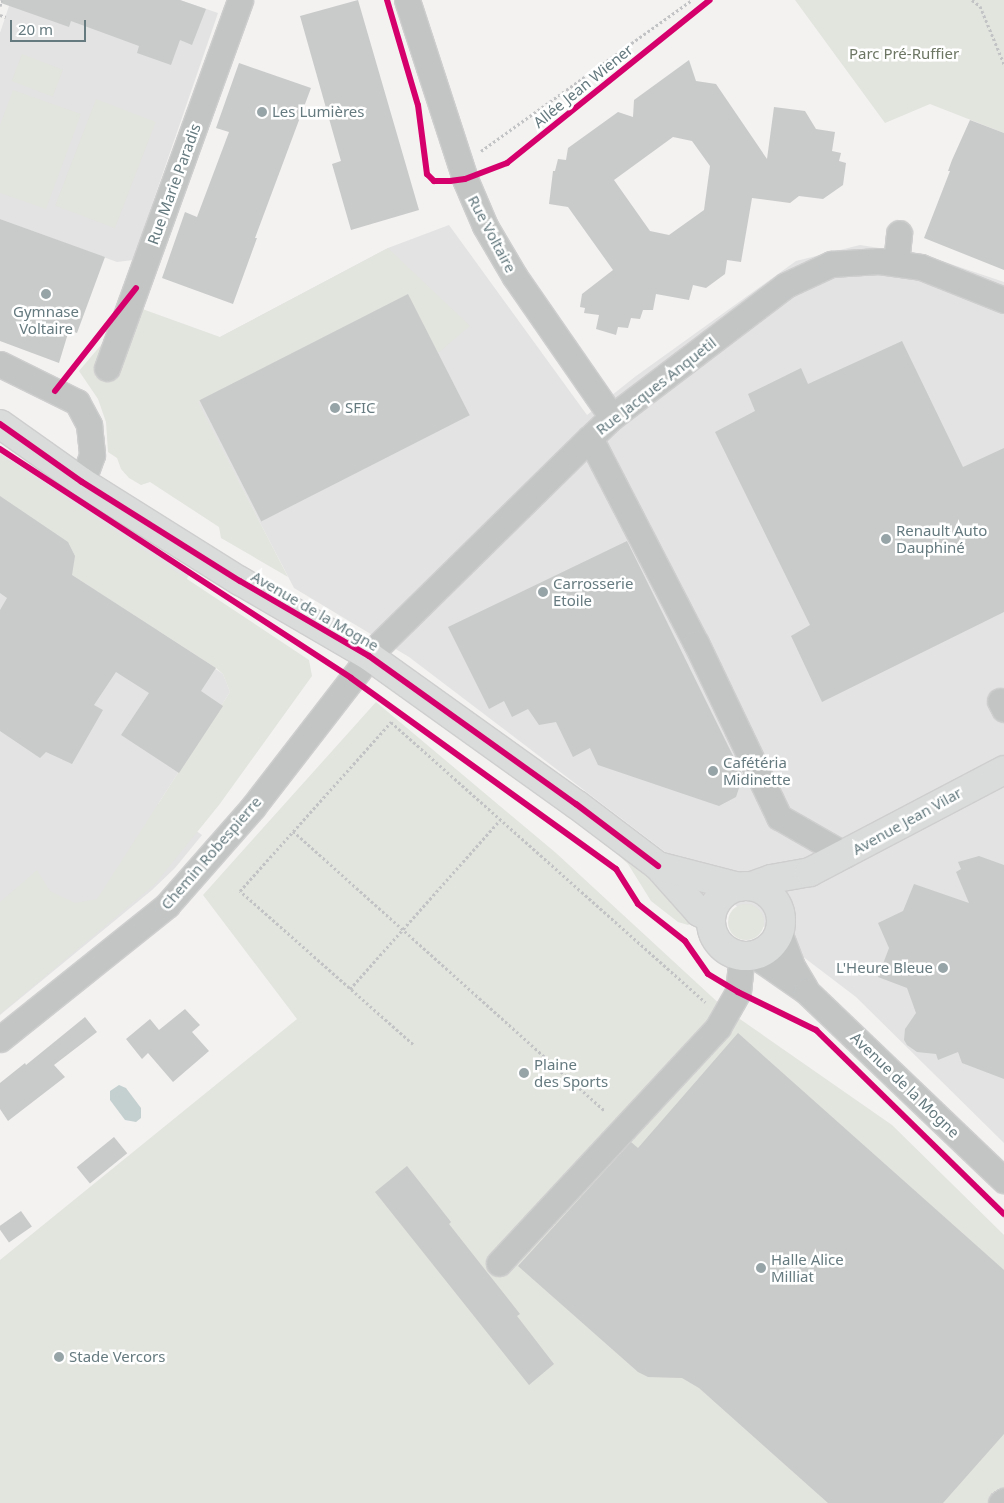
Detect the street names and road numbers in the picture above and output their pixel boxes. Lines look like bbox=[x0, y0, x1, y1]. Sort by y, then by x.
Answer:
street label: Allée Jean Wiener bbox=[530, 40, 636, 132]
street label: Rue Marie Paradis bbox=[144, 121, 204, 247]
street label: Rue Voltaire bbox=[464, 192, 520, 276]
street label: Rue Jacques Anquetil bbox=[592, 333, 720, 439]
street label: Avenue de la Mogne bbox=[248, 567, 382, 655]
street label: Avenue Jean Vilar bbox=[849, 784, 965, 858]
street label: Chemin Robespierre bbox=[157, 793, 265, 913]
street label: Avenue de la Mogne bbox=[847, 1029, 963, 1141]

